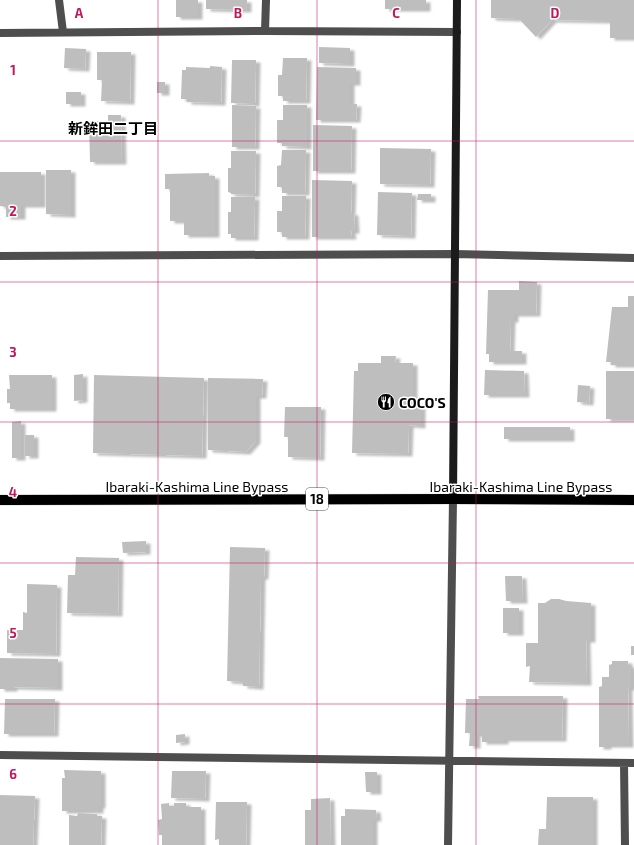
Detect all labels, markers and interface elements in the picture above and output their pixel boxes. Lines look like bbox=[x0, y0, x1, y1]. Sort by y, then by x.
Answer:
text: A bbox=[75, 5, 84, 21]
text: B bbox=[234, 5, 242, 21]
text: C bbox=[392, 5, 400, 21]
text: D bbox=[551, 5, 560, 21]
text: 1 bbox=[10, 62, 16, 78]
district label: 新鉾田二丁目 bbox=[68, 119, 158, 137]
text: 2 bbox=[9, 203, 17, 219]
text: 3 bbox=[9, 344, 17, 360]
restaurant icon: COCO'S bbox=[376, 392, 396, 412]
place label: COCO'S bbox=[399, 394, 446, 411]
street label: Ibaraki-Kashima Line Bypass bbox=[106, 478, 288, 495]
street label: Ibaraki-Kashima Line Bypass bbox=[430, 478, 612, 495]
text: 4 bbox=[9, 484, 17, 500]
road number: 18 bbox=[306, 488, 328, 510]
text: 5 bbox=[9, 625, 17, 641]
text: 6 bbox=[9, 766, 17, 782]

